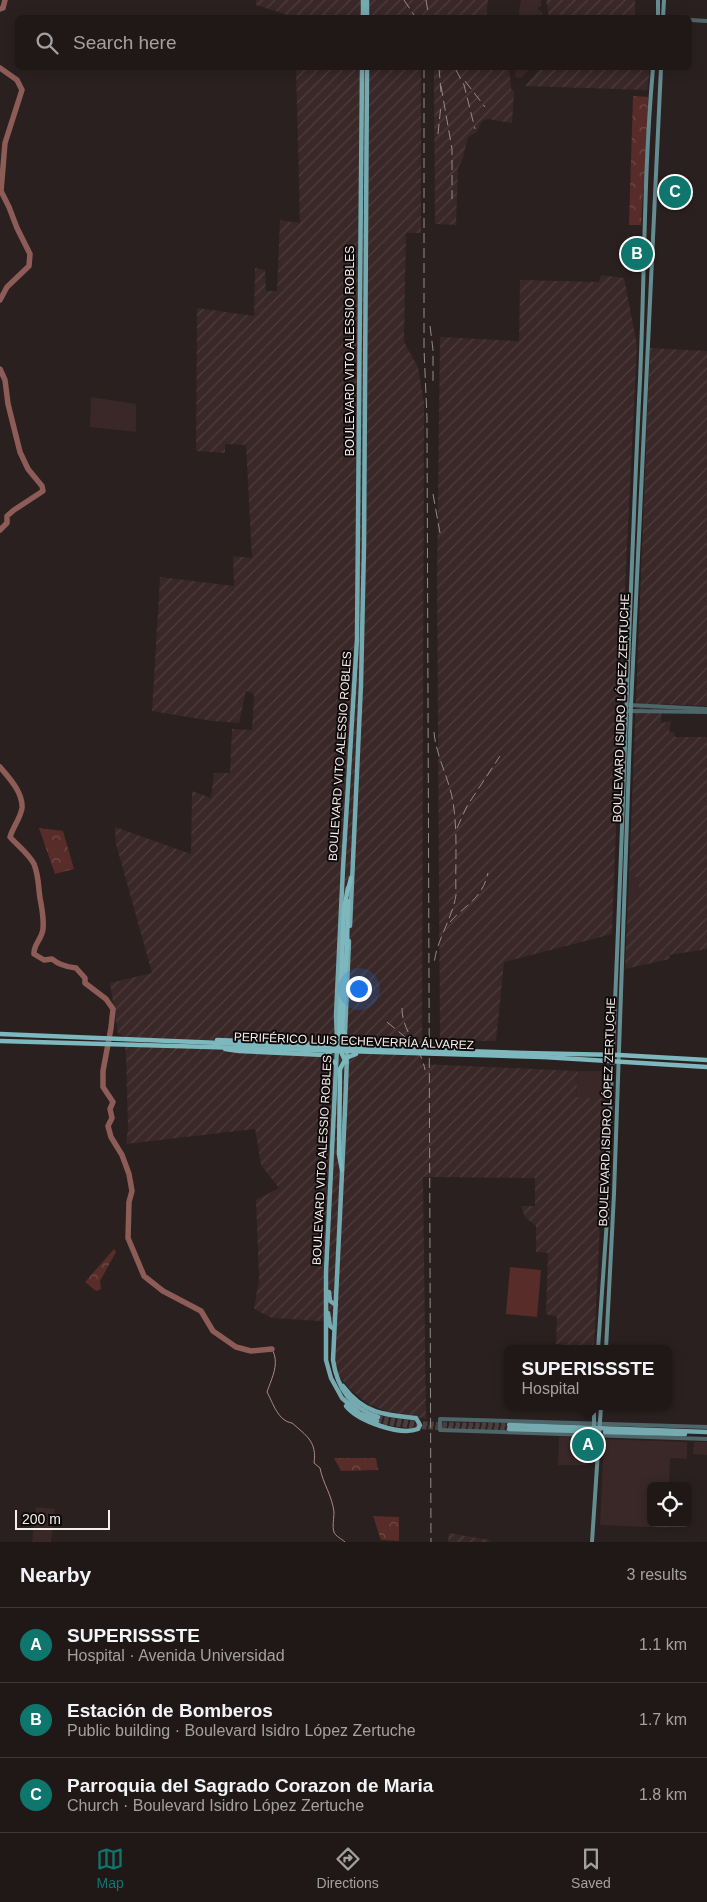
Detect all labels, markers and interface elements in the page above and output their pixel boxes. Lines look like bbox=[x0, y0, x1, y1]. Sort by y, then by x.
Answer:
search box bbox=[15, 15, 692, 70]
icon: search bbox=[33, 29, 61, 57]
text: Search here bbox=[73, 32, 177, 53]
pin: C bbox=[659, 173, 691, 211]
pin: B bbox=[621, 235, 653, 273]
street label: BOULEVARD VITO ALESSIO ROBLES bbox=[343, 246, 357, 456]
street label: BOULEVARD ISIDRO LÓPEZ ZERTUCHE bbox=[609, 593, 632, 823]
street label: BOULEVARD VITO ALESSIO ROBLES bbox=[326, 651, 354, 861]
your location bbox=[346, 976, 372, 1002]
street label: BOULEVARD ISIDRO LÓPEZ ZERTUCHE bbox=[595, 997, 618, 1227]
street label: PERIFÉRICO LUIS ECHEVERRÍA ÁLVAREZ bbox=[234, 1029, 474, 1052]
street label: BOULEVARD VITO ALESSIO ROBLES bbox=[310, 1055, 334, 1265]
popup bbox=[504, 1345, 672, 1410]
text: SUPERISSSTE bbox=[521, 1358, 655, 1379]
text: Hospital bbox=[521, 1380, 579, 1397]
pin: A bbox=[572, 1426, 604, 1464]
map controls bbox=[647, 1482, 692, 1527]
button: locate bbox=[647, 1482, 692, 1527]
scale bar bbox=[15, 1507, 110, 1530]
text: 200 m bbox=[22, 1511, 61, 1527]
text: Nearby bbox=[20, 1563, 91, 1586]
text: 3 results bbox=[627, 1566, 687, 1583]
text: SUPERISSSTE bbox=[67, 1625, 200, 1646]
text: A bbox=[30, 1636, 42, 1653]
text: 1.1 km bbox=[639, 1636, 687, 1653]
text: Hospital · Avenida Universidad bbox=[67, 1647, 285, 1664]
text: Estación de Bomberos bbox=[67, 1700, 273, 1721]
text: B bbox=[30, 1711, 42, 1728]
text: 1.7 km bbox=[639, 1711, 687, 1728]
text: Public building · Boulevard Isidro López Zertuche bbox=[67, 1722, 416, 1739]
text: Parroquia del Sagrado Corazon de Maria bbox=[67, 1775, 433, 1796]
text: C bbox=[30, 1786, 42, 1803]
text: 1.8 km bbox=[639, 1786, 687, 1803]
text: Church · Boulevard Isidro López Zertuche bbox=[67, 1797, 364, 1814]
tab: Map bbox=[96, 1845, 124, 1891]
tab: Directions bbox=[317, 1845, 379, 1891]
tab: Saved bbox=[571, 1845, 611, 1891]

